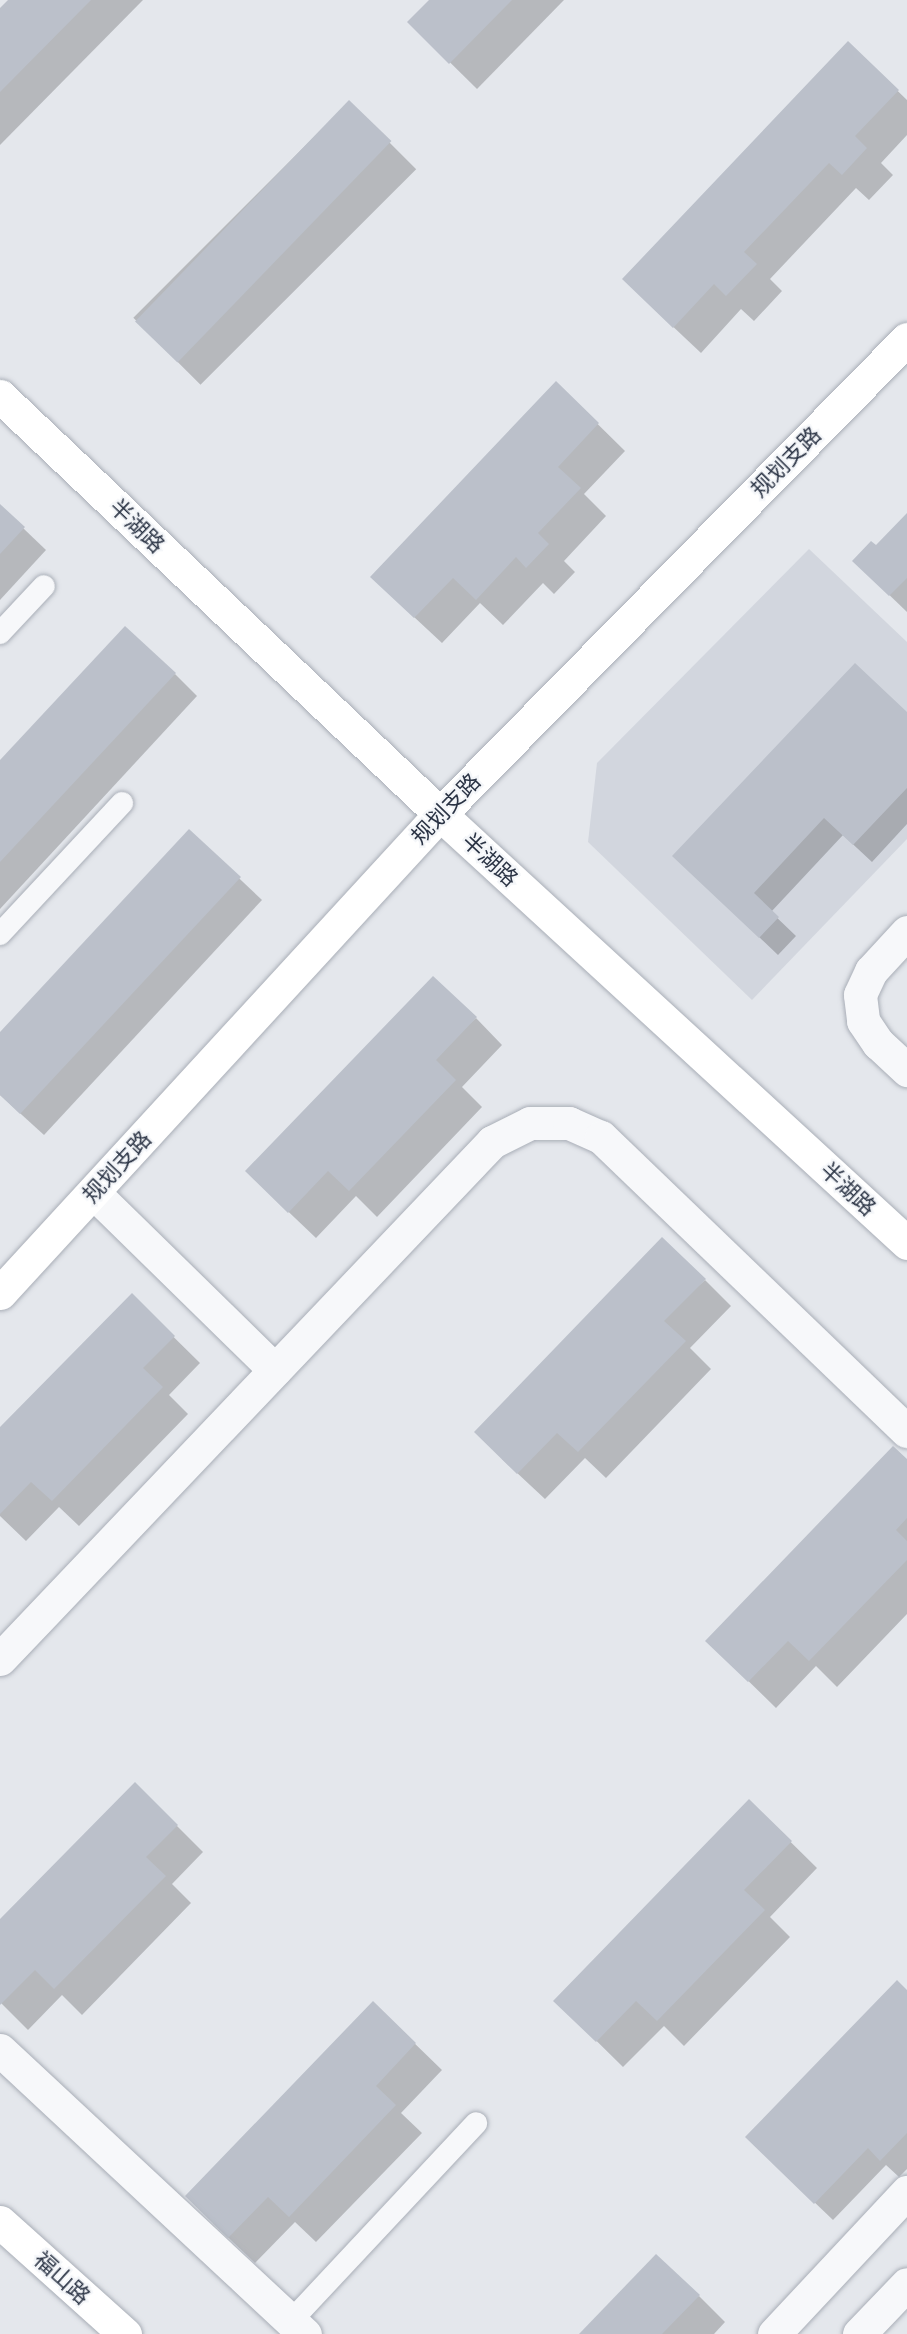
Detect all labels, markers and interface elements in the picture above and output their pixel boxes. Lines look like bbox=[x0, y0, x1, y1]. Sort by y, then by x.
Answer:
street label: 规划支路 bbox=[746, 422, 826, 502]
street label: 半湖路 bbox=[104, 494, 170, 558]
street label: 规划支路 bbox=[406, 768, 486, 850]
street label: 半湖路 bbox=[457, 828, 523, 892]
street label: 规划支路 bbox=[77, 1126, 157, 1208]
street label: 半湖路 bbox=[815, 1157, 881, 1221]
street label: 福山路 bbox=[29, 2246, 95, 2310]

